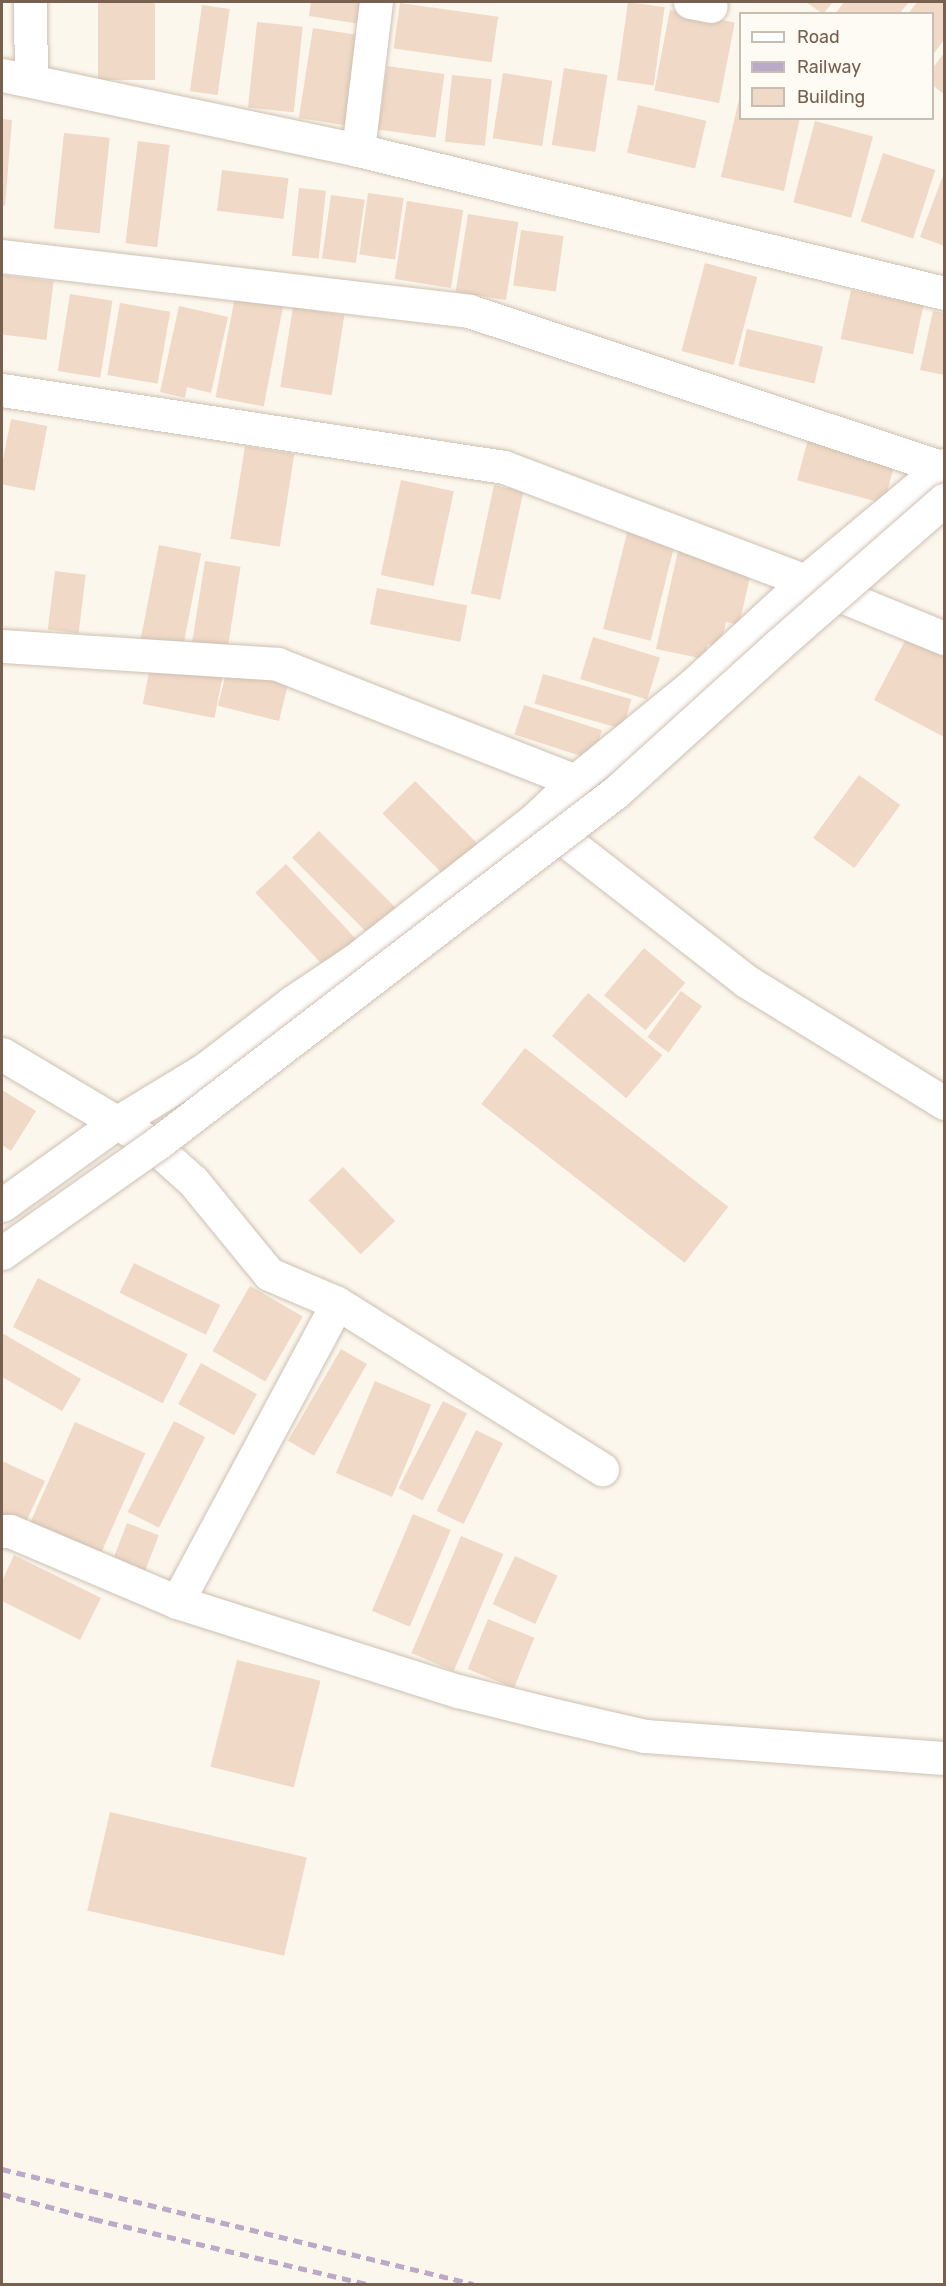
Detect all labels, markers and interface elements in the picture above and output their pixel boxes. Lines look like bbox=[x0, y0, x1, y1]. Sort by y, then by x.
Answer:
legend bbox=[739, 12, 934, 120]
text: Road bbox=[797, 26, 840, 48]
text: Railway bbox=[797, 56, 861, 78]
text: Building bbox=[797, 86, 865, 108]

